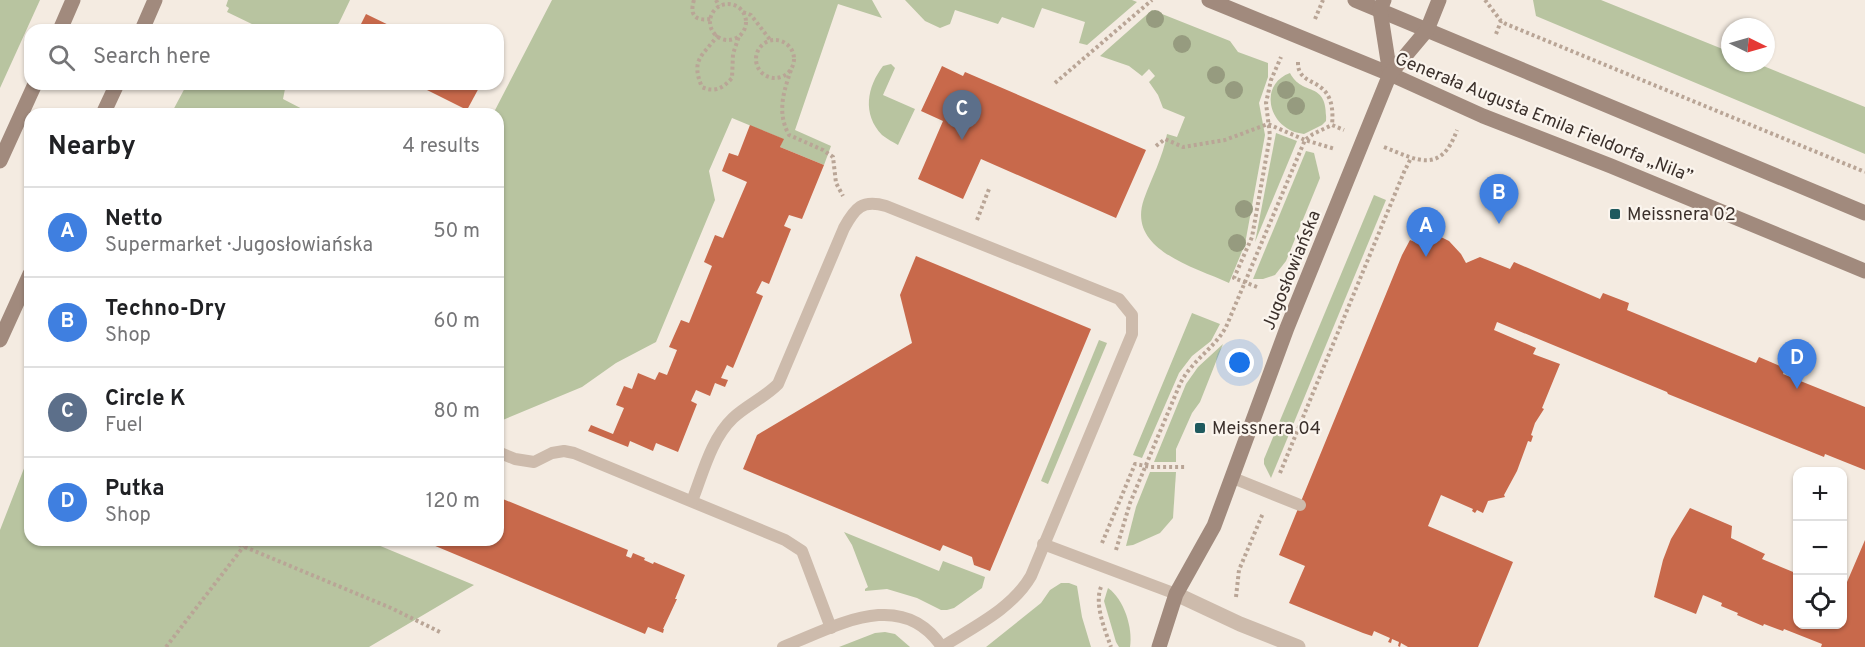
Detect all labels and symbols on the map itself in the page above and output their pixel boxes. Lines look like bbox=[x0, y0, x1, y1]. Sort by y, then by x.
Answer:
north arrow bbox=[1721, 18, 1775, 72]
street label: Generała Augusta Emila Fieldorfa „Nila” bbox=[1391, 48, 1696, 189]
pin: C bbox=[942, 90, 982, 140]
pin: B bbox=[1480, 174, 1518, 224]
place label: Meissnera 02 bbox=[1627, 204, 1736, 227]
street label: Jugosłowiańska bbox=[1258, 207, 1327, 334]
marker: Meissnera 02 bbox=[1608, 207, 1622, 221]
pin: A bbox=[1406, 208, 1446, 257]
pin: D bbox=[1778, 340, 1816, 389]
your location bbox=[1225, 348, 1254, 377]
place label: Meissnera 04 bbox=[1212, 418, 1321, 441]
marker: Meissnera 04 bbox=[1193, 421, 1207, 435]

